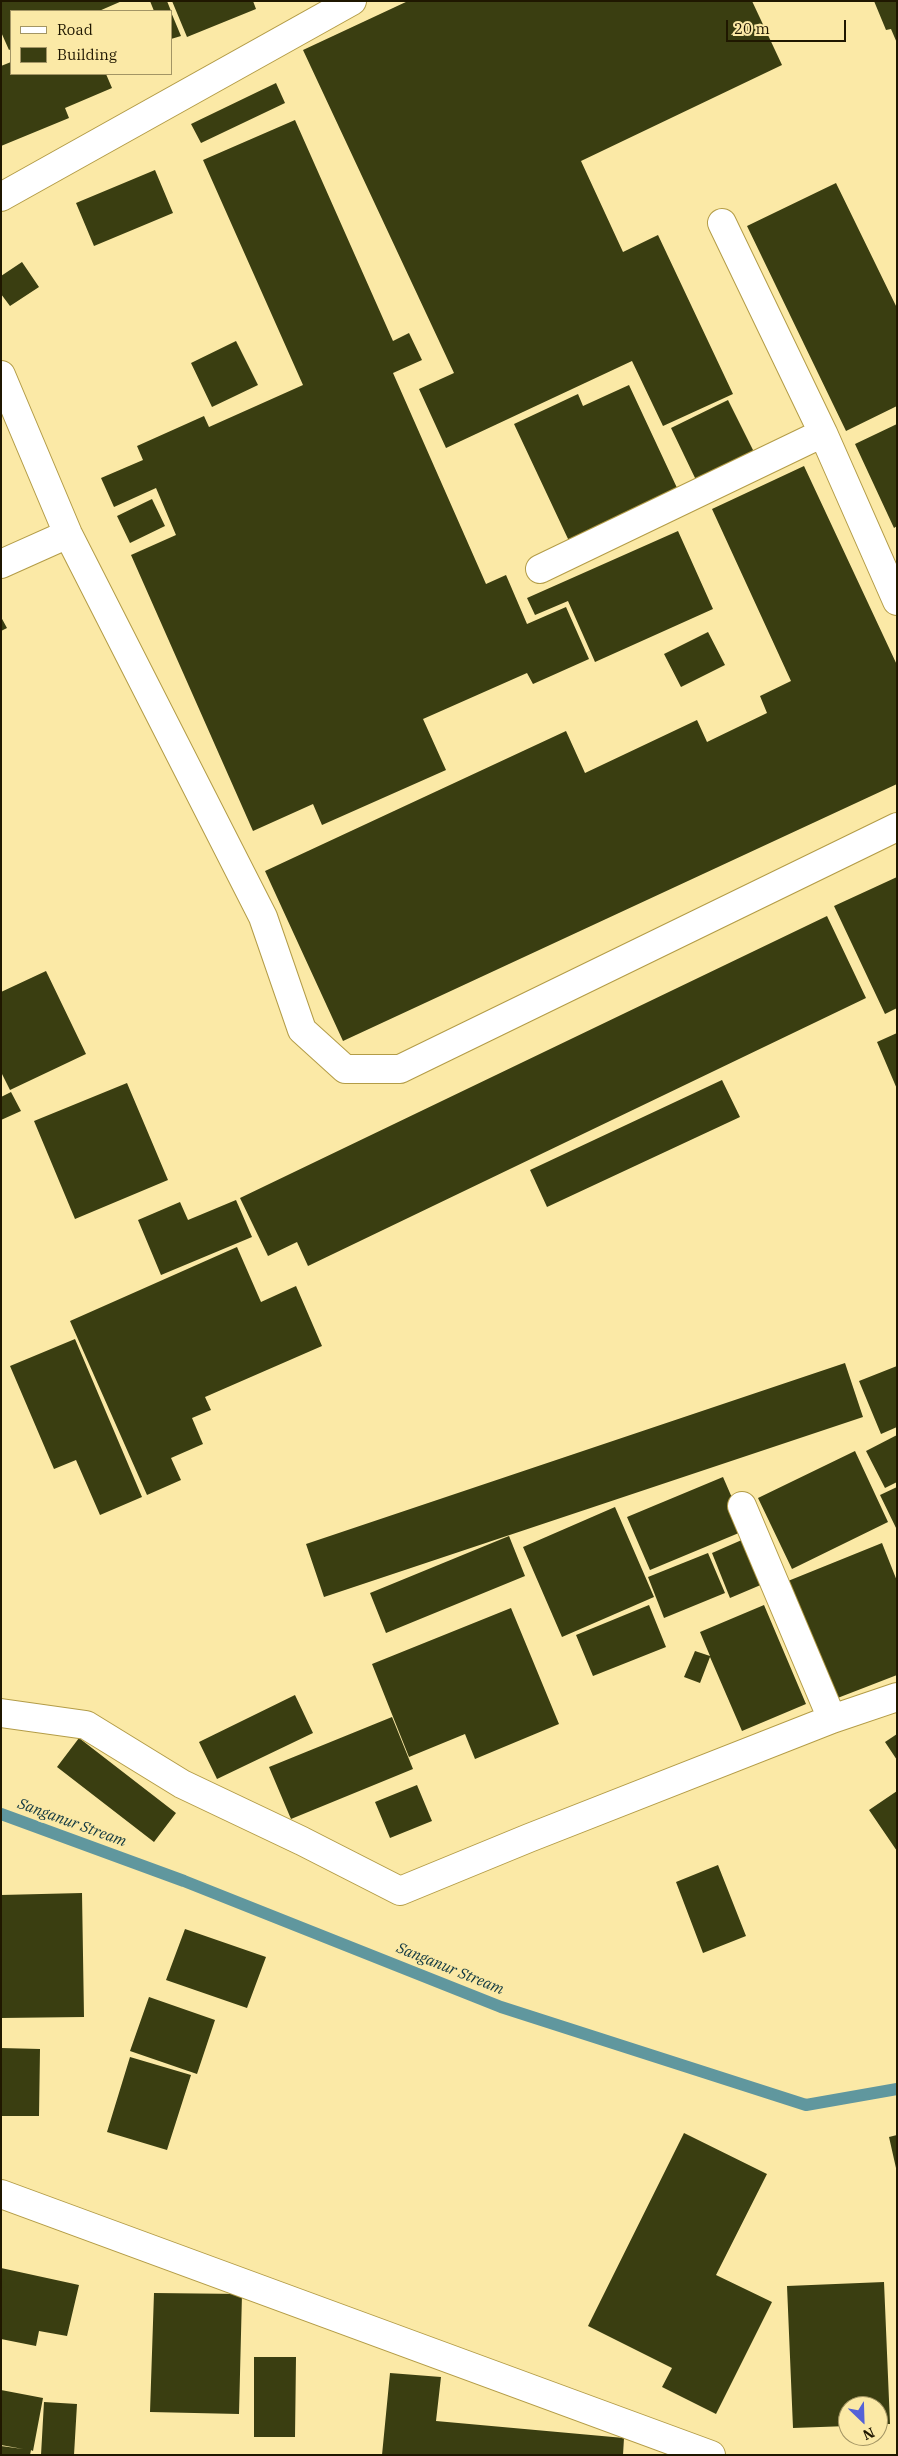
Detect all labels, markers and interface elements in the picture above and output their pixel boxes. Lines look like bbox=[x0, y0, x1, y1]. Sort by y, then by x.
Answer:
legend bbox=[10, 10, 172, 75]
scale bar bbox=[728, 10, 848, 42]
text: 20 m bbox=[734, 19, 770, 38]
text: Road bbox=[57, 20, 93, 39]
text: Building bbox=[57, 45, 117, 64]
water label: Sanganur Stream bbox=[15, 1795, 129, 1851]
water label: Sanganur Stream bbox=[394, 1939, 506, 1999]
north arrow bbox=[838, 2396, 888, 2446]
text: N bbox=[860, 2423, 877, 2444]

